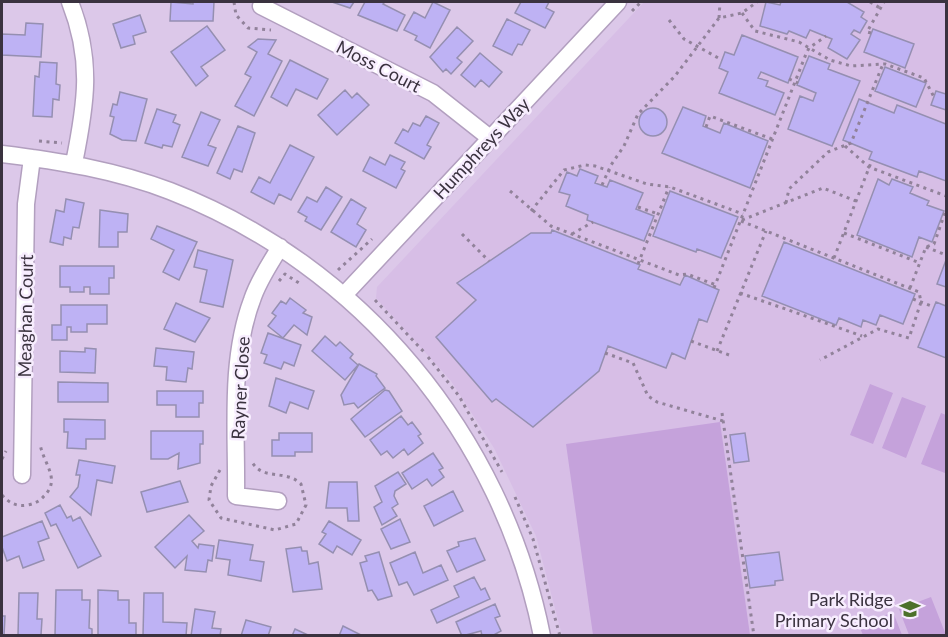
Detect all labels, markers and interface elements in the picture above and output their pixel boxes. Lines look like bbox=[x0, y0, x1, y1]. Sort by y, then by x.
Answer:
street label: Moss Court bbox=[333, 35, 425, 97]
street label: Humphreys Way bbox=[428, 92, 534, 203]
street label: Meaghan Court bbox=[13, 254, 37, 378]
street label: Rayner Close bbox=[226, 336, 254, 440]
place label: Park Ridge Primary School bbox=[775, 588, 893, 631]
school or university icon: Park Ridge Primary School bbox=[898, 597, 922, 621]

